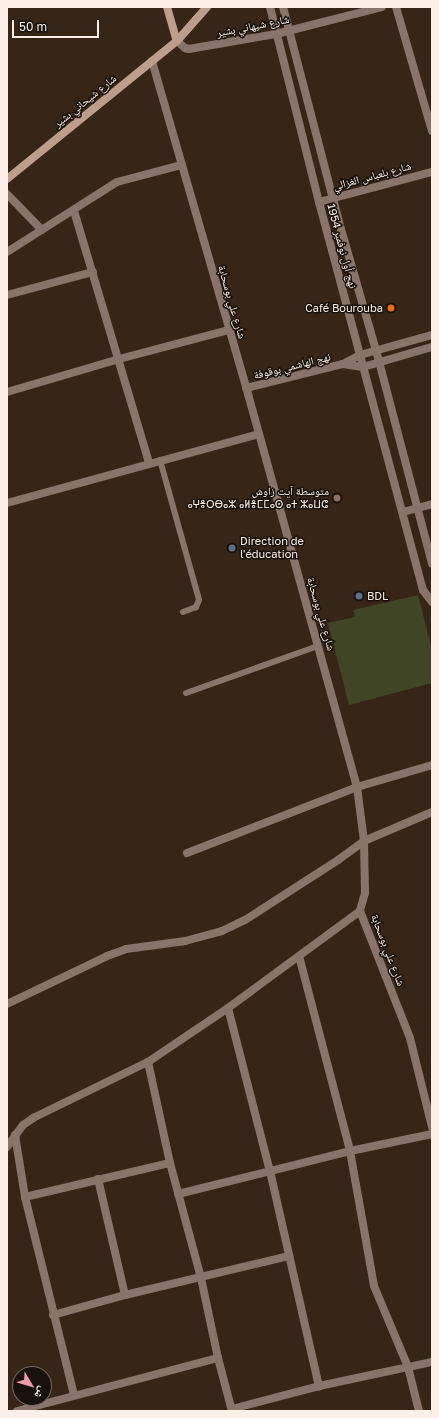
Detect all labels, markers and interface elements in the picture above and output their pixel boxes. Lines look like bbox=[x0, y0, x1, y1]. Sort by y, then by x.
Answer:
scale bar bbox=[14, 12, 101, 38]
street label: شارع شيهاني بشير bbox=[215, 12, 291, 40]
text: 50 m bbox=[19, 19, 47, 34]
street label: شارع شيحاني بشير bbox=[51, 72, 119, 130]
street label: شارع بلعباس الغزالي bbox=[332, 159, 412, 193]
street label: نهج أول نوفمبر 1954 bbox=[324, 202, 360, 290]
street label: شارع علي بوسحابة bbox=[215, 264, 249, 340]
place label: Café Bourouba bbox=[305, 301, 383, 315]
marker: Café Bourouba bbox=[386, 303, 396, 313]
street label: نهج الهاشمي بوقوفة bbox=[252, 350, 332, 382]
place label: متوسطة آيت زاوش ⴰⵖⴻⵔⴱⴰⵣ ⴰⵍⴻⵎⵎⴰⵙ ⴰⵜ ⵣⴰⵡⵛ bbox=[188, 485, 329, 511]
marker: متوسطة آيت زاوش ⴰⵖⴻⵔⴱⴰⵣ ⴰⵍⴻⵎⵎⴰⵙ ⴰⵜ ⵣⴰⵡⵛ bbox=[332, 493, 342, 503]
place label: Direction de l'éducation bbox=[240, 535, 304, 561]
marker: Direction de l'éducation bbox=[227, 543, 237, 553]
street label: شارع علي بوسحابة bbox=[304, 576, 338, 652]
place label: BDL bbox=[367, 589, 388, 603]
marker: BDL bbox=[354, 591, 364, 601]
street label: شارع علي بوسحابة bbox=[368, 912, 408, 988]
north arrow bbox=[12, 1366, 52, 1406]
text: ش bbox=[32, 1384, 50, 1402]

